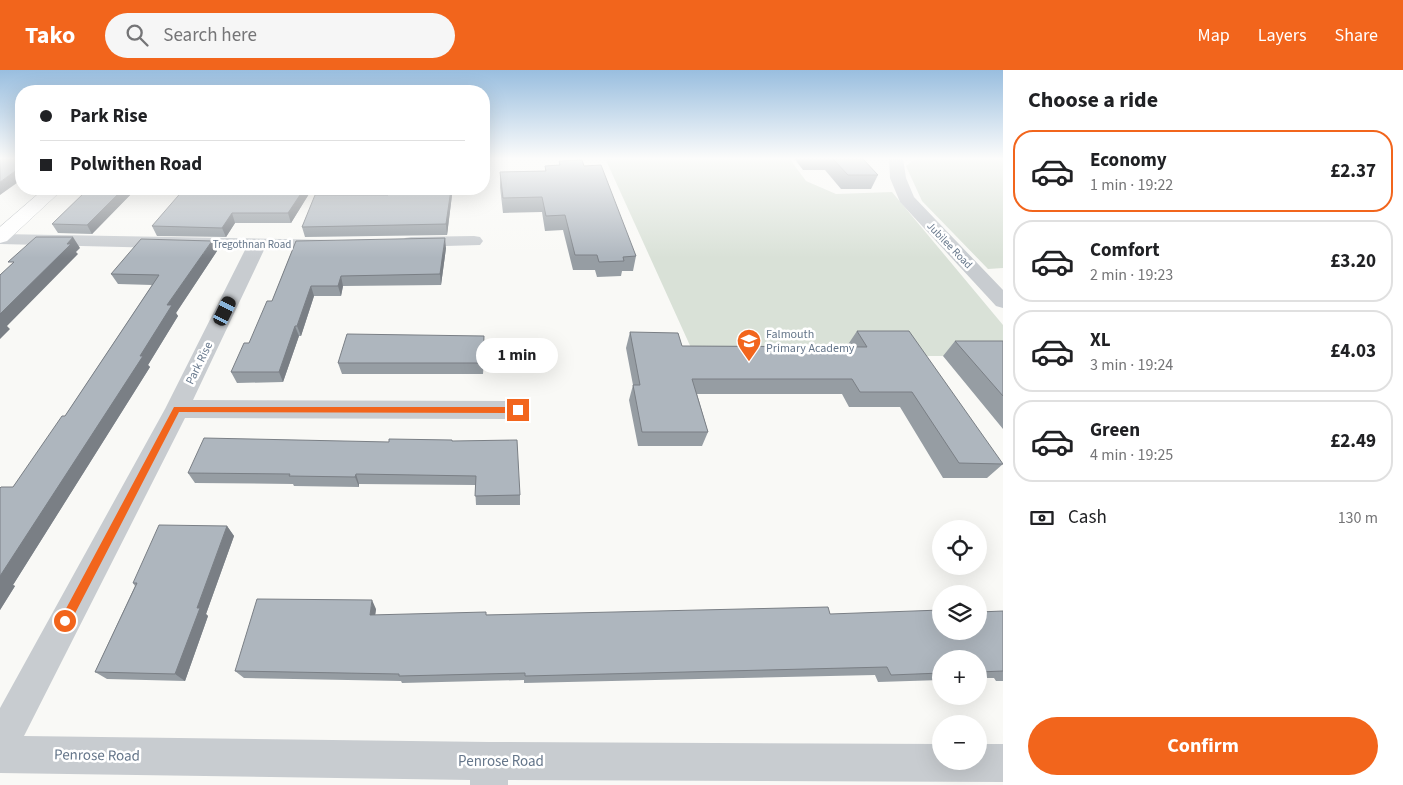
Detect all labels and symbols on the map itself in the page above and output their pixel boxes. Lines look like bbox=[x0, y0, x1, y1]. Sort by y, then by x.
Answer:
street label: Jubilee Road bbox=[924, 219, 976, 272]
street label: Tregothnan Road bbox=[213, 237, 291, 252]
car bbox=[211, 294, 238, 328]
place label: Falmouth Primary Academy bbox=[766, 326, 855, 357]
school or university icon: Falmouth Primary Academy bbox=[736, 328, 762, 362]
callout: 1 min bbox=[477, 338, 559, 372]
street label: Park Rise bbox=[182, 339, 217, 387]
route end bbox=[507, 399, 529, 421]
route start bbox=[54, 610, 76, 632]
street label: Penrose Road bbox=[54, 744, 140, 767]
street label: Penrose Road bbox=[458, 751, 544, 772]

